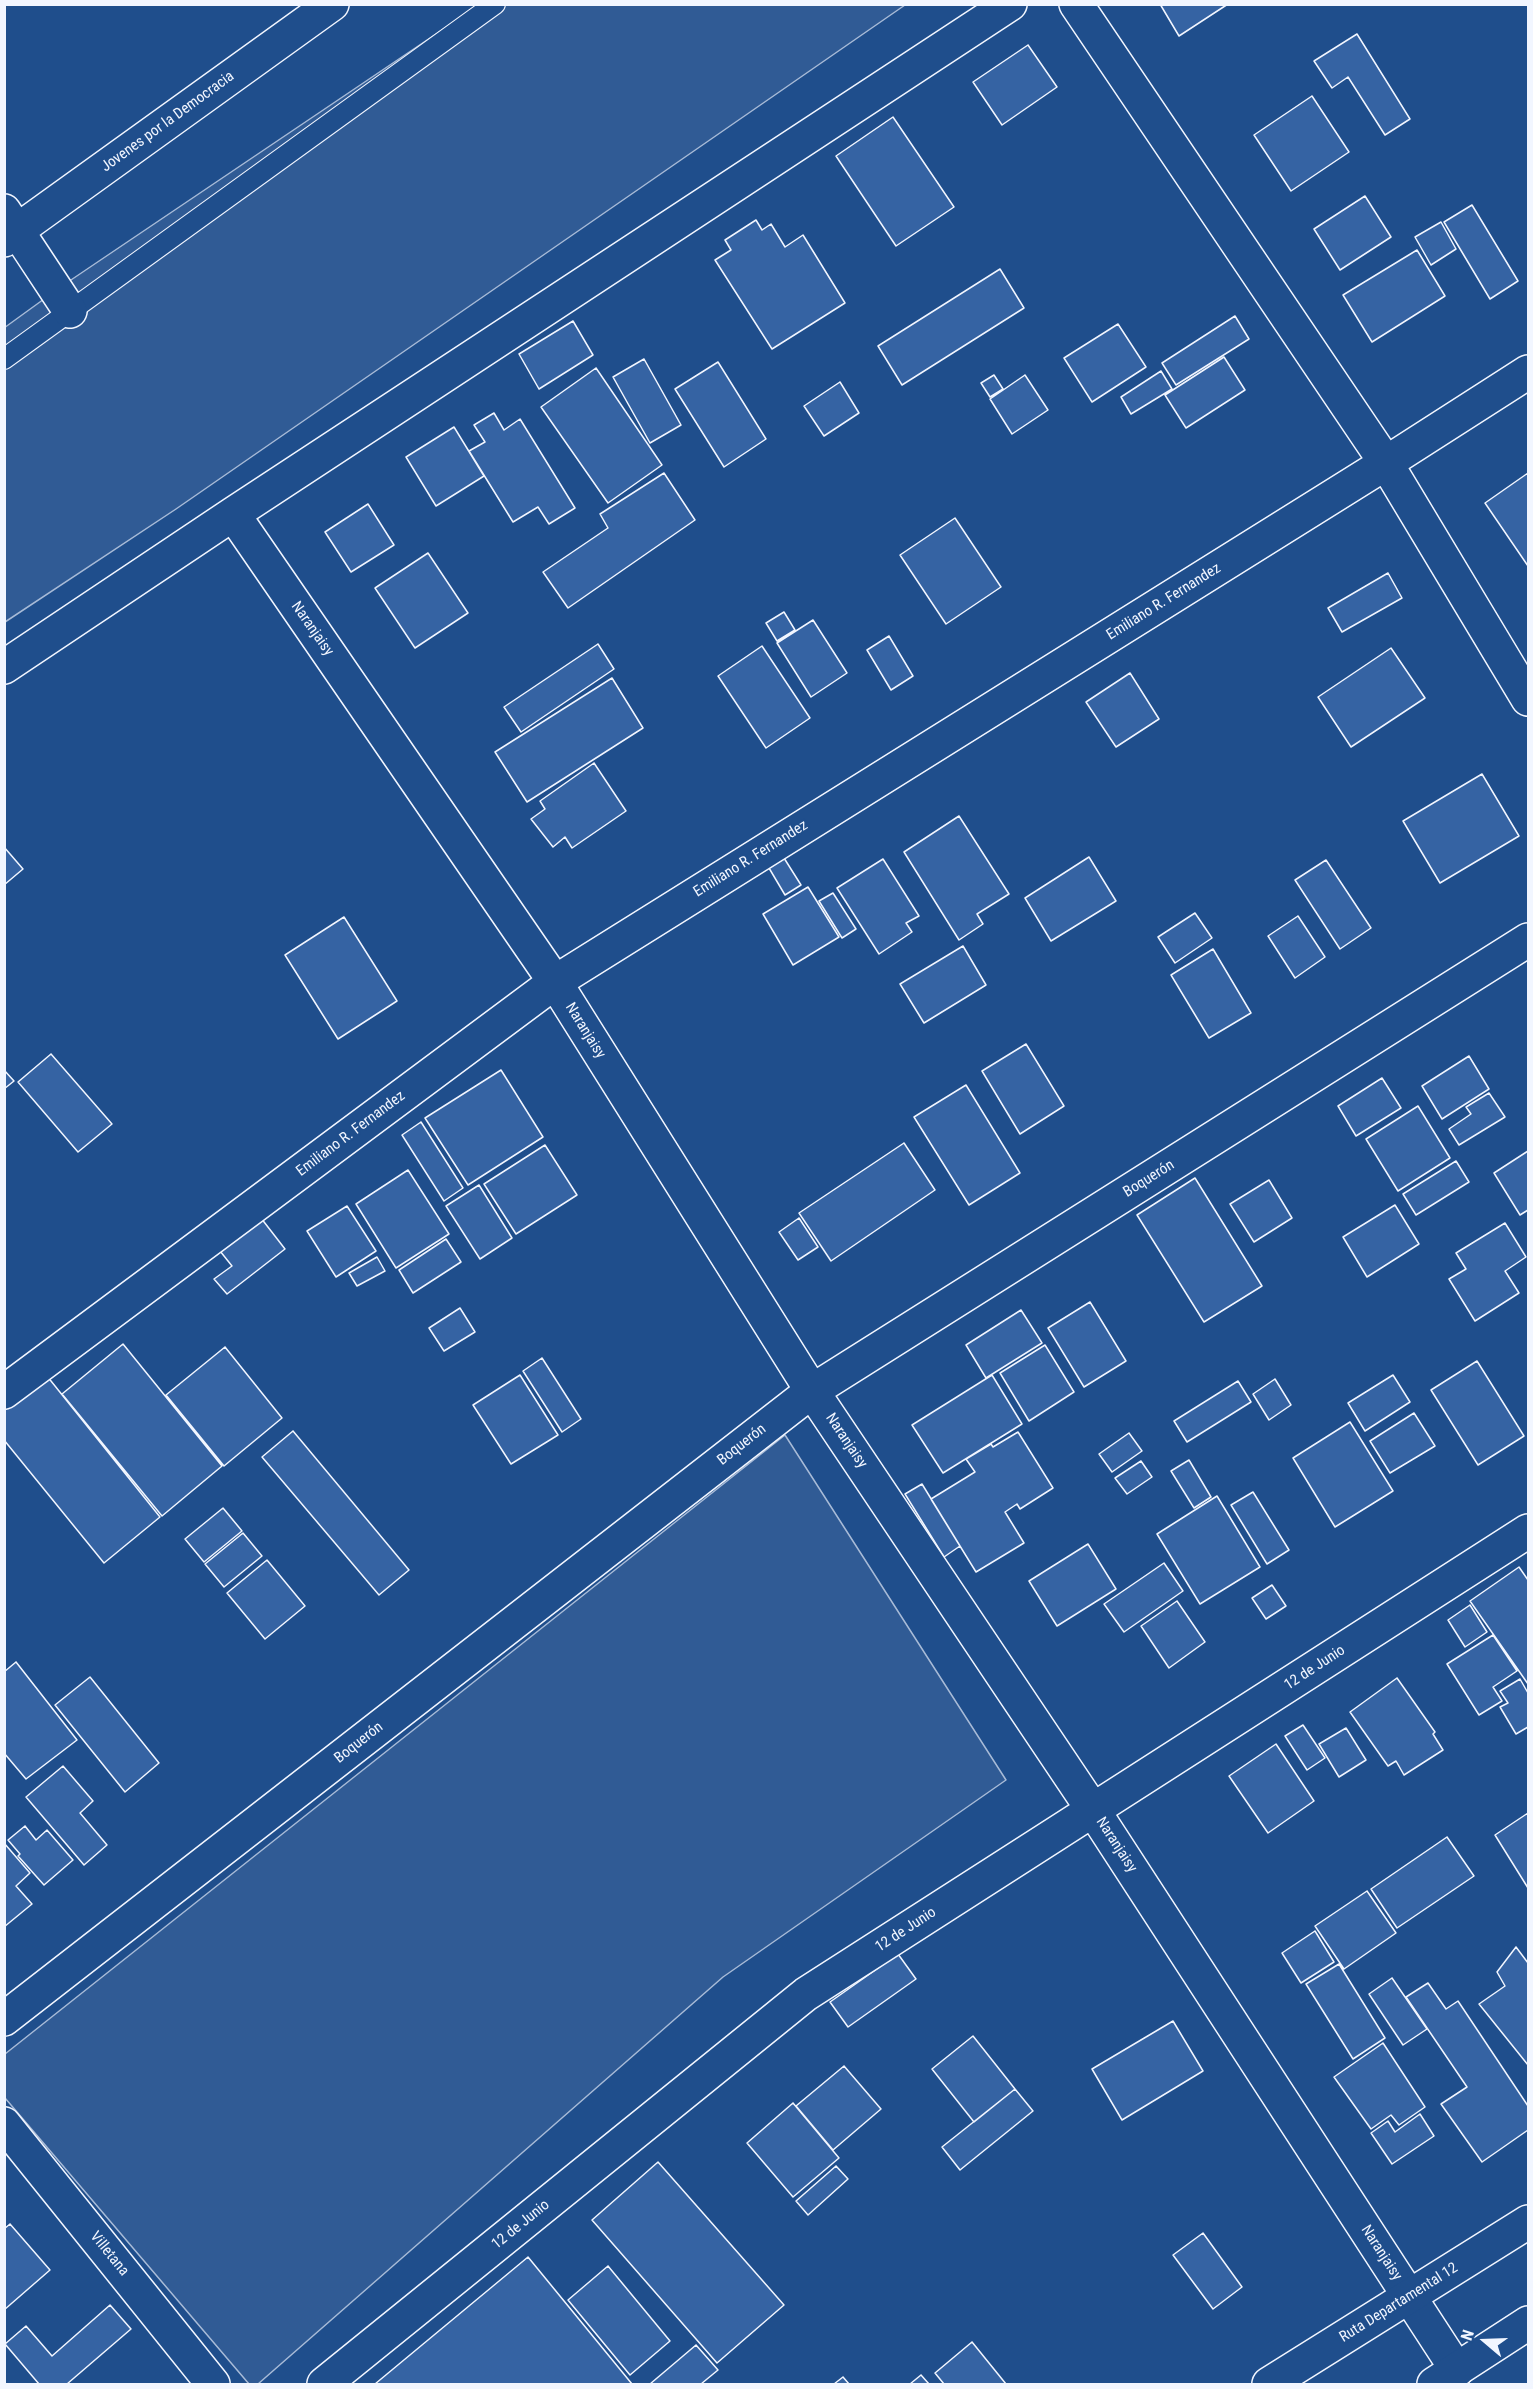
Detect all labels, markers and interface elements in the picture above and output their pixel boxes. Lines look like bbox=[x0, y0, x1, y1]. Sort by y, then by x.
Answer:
street label: Jovenes por la Democracia bbox=[98, 68, 238, 176]
street label: Emiliano R. Fernandez bbox=[1104, 560, 1224, 644]
street label: Naranjaisy bbox=[287, 598, 337, 660]
street label: Emiliano R. Fernandez bbox=[691, 817, 811, 901]
street label: Naranjaisy bbox=[561, 1000, 609, 1062]
street label: Emiliano R. Fernandez bbox=[293, 1087, 409, 1181]
street label: Boquerón bbox=[1120, 1156, 1178, 1202]
street label: Naranjaisy bbox=[821, 1410, 871, 1472]
street label: Boquerón bbox=[714, 1420, 770, 1470]
street label: 12 de Junio bbox=[1281, 1642, 1349, 1694]
street label: Boquerón bbox=[331, 1718, 387, 1768]
street label: Naranjaisy bbox=[1091, 1814, 1141, 1876]
street label: 12 de Junio bbox=[872, 1904, 940, 1956]
street label: 12 de Junio bbox=[489, 2196, 553, 2254]
street label: Naranjaisy bbox=[1356, 2222, 1406, 2284]
street label: Villetana bbox=[86, 2228, 132, 2280]
street label: Ruta Departamental 12 bbox=[1337, 2259, 1461, 2347]
north arrow bbox=[1455, 2311, 1515, 2371]
text: N bbox=[1457, 2327, 1478, 2343]

